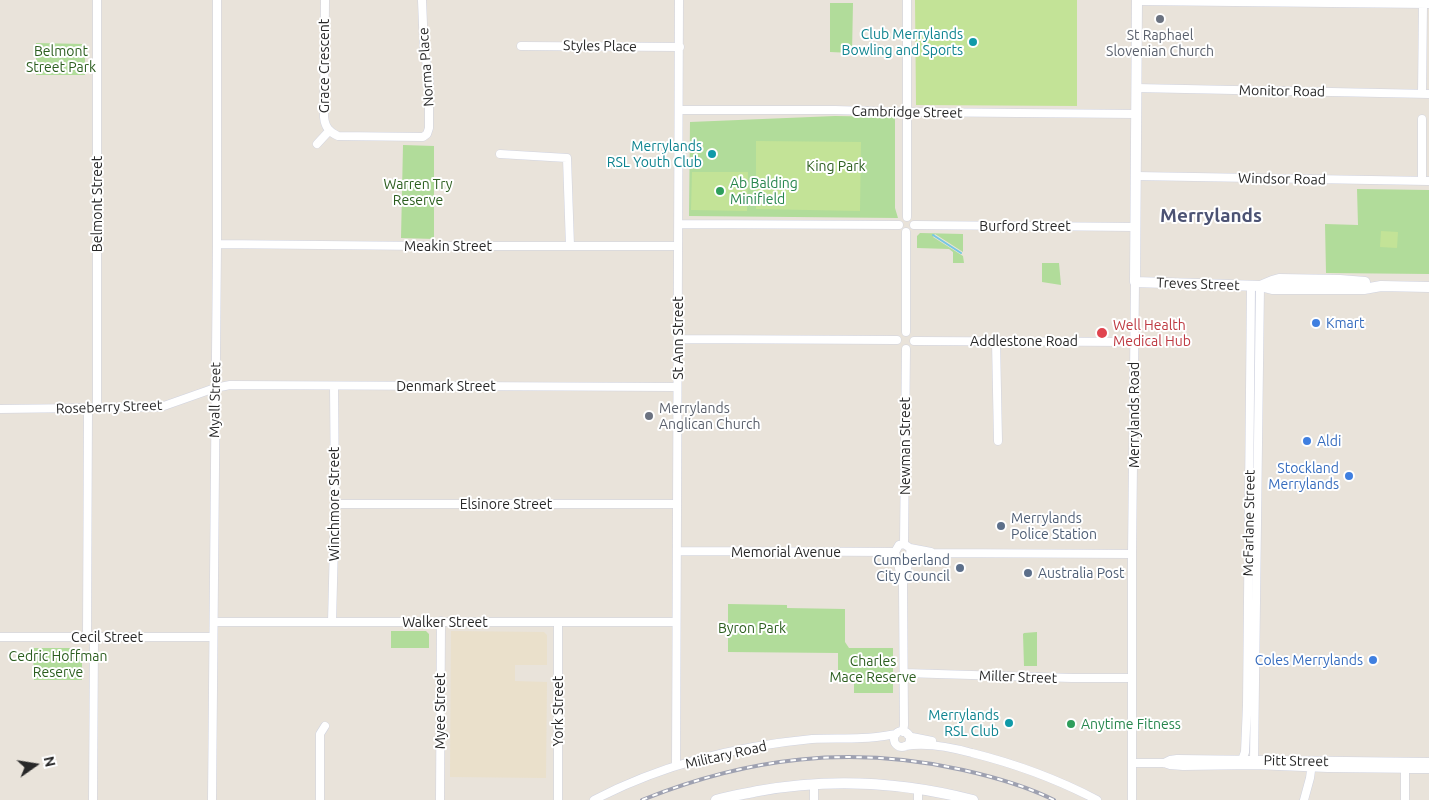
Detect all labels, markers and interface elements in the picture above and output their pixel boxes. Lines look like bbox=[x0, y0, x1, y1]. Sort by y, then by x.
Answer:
marker: St Raphael Slovenian Church bbox=[1154, 13, 1166, 25]
street label: Grace Crescent bbox=[316, 19, 332, 113]
place label: Club Merrylands Bowling and Sports bbox=[842, 26, 963, 58]
street label: Norma Place bbox=[415, 27, 437, 107]
place label: St Raphael Slovenian Church bbox=[1106, 27, 1214, 59]
marker: Club Merrylands Bowling and Sports bbox=[967, 36, 979, 48]
street label: Styles Place bbox=[563, 37, 637, 55]
park label: Belmont Street Park bbox=[26, 43, 96, 75]
street label: Monitor Road bbox=[1239, 82, 1325, 100]
street label: Cambridge Street bbox=[851, 103, 963, 121]
place label: Merrylands RSL Youth Club bbox=[607, 138, 702, 170]
marker: Merrylands RSL Youth Club bbox=[706, 148, 718, 160]
street label: Belmont Street bbox=[89, 156, 105, 252]
park label: King Park bbox=[806, 158, 866, 174]
street label: Windsor Road bbox=[1238, 170, 1326, 188]
place label: Ab Balding Minifield bbox=[730, 175, 798, 208]
park label: Warren Try Reserve bbox=[383, 176, 453, 208]
marker: Ab Balding Minifield bbox=[714, 185, 726, 197]
district label: Merrylands bbox=[1160, 205, 1262, 227]
street label: Burford Street bbox=[979, 218, 1071, 234]
street label: Meakin Street bbox=[404, 238, 492, 254]
street label: Treves Street bbox=[1156, 274, 1240, 294]
street label: St Ann Street bbox=[670, 296, 686, 380]
place label: Kmart bbox=[1326, 315, 1365, 331]
place label: Well Health Medical Hub bbox=[1113, 317, 1191, 350]
marker: Kmart bbox=[1310, 317, 1322, 329]
marker: Well Health Medical Hub bbox=[1095, 326, 1109, 340]
street label: Addlestone Road bbox=[970, 333, 1078, 349]
street label: Myall Street bbox=[206, 362, 224, 438]
street label: Merrylands Road bbox=[1126, 362, 1142, 468]
street label: Denmark Street bbox=[396, 378, 496, 394]
street label: Roseberry Street bbox=[55, 397, 163, 417]
street label: Newman Street bbox=[897, 397, 913, 495]
place label: Merrylands Anglican Church bbox=[659, 400, 760, 432]
marker: Merrylands Anglican Church bbox=[643, 410, 655, 422]
place label: Aldi bbox=[1317, 433, 1341, 449]
marker: Aldi bbox=[1301, 435, 1313, 447]
street label: Winchmore Street bbox=[326, 447, 342, 561]
place label: Stockland Merrylands bbox=[1268, 460, 1339, 492]
street label: McFarlane Street bbox=[1240, 469, 1258, 577]
marker: Stockland Merrylands bbox=[1343, 470, 1355, 482]
street label: Elsinore Street bbox=[460, 496, 552, 512]
place label: Merrylands Police Station bbox=[1011, 510, 1097, 542]
marker: Merrylands Police Station bbox=[995, 520, 1007, 532]
street label: Memorial Avenue bbox=[731, 544, 841, 560]
place label: Cumberland City Council bbox=[873, 552, 950, 584]
marker: Cumberland City Council bbox=[954, 562, 966, 574]
place label: Australia Post bbox=[1038, 565, 1125, 581]
marker: Australia Post bbox=[1022, 567, 1034, 579]
street label: Walker Street bbox=[402, 614, 488, 630]
park label: Byron Park bbox=[718, 620, 786, 636]
street label: Cecil Street bbox=[71, 629, 143, 645]
park label: Cedric Hoffman Reserve bbox=[9, 648, 107, 680]
place label: Coles Merrylands bbox=[1255, 652, 1363, 668]
park label: Charles Mace Reserve bbox=[829, 653, 917, 686]
marker: Coles Merrylands bbox=[1367, 654, 1379, 666]
street label: Miller Street bbox=[979, 667, 1057, 687]
street label: Myee Street bbox=[432, 673, 448, 749]
street label: York Street bbox=[550, 676, 566, 746]
place label: Merrylands RSL Club bbox=[928, 707, 999, 740]
place label: Anytime Fitness bbox=[1081, 716, 1181, 732]
marker: Merrylands RSL Club bbox=[1003, 717, 1015, 729]
marker: Anytime Fitness bbox=[1065, 718, 1077, 730]
street label: Military Road bbox=[684, 737, 768, 773]
north arrow bbox=[10, 740, 60, 790]
street label: Pitt Street bbox=[1263, 752, 1329, 770]
text: N bbox=[41, 755, 59, 769]

